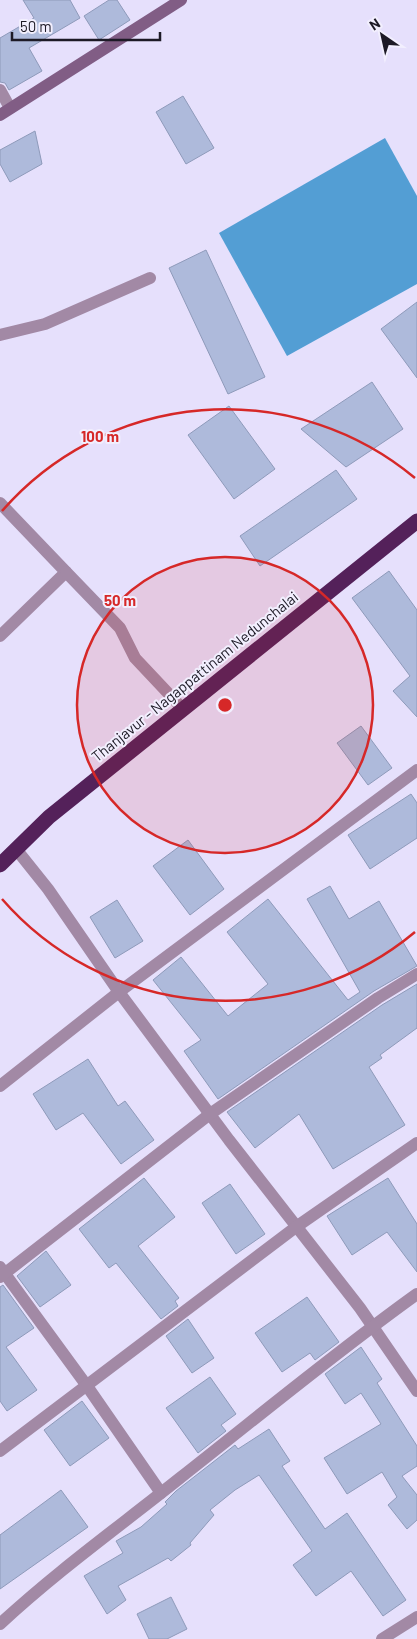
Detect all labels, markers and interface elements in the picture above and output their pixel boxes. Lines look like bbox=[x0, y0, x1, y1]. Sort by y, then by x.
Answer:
scale bar bbox=[12, 10, 160, 42]
north arrow bbox=[357, 10, 407, 60]
text: N bbox=[366, 14, 383, 33]
text: 50 m bbox=[20, 17, 52, 35]
text: 100 m bbox=[81, 427, 119, 445]
street label: Thanjavur - Nagappattinam Nedunchalai bbox=[87, 587, 301, 765]
text: 50 m bbox=[104, 591, 136, 609]
centre of rings bbox=[216, 696, 234, 714]

